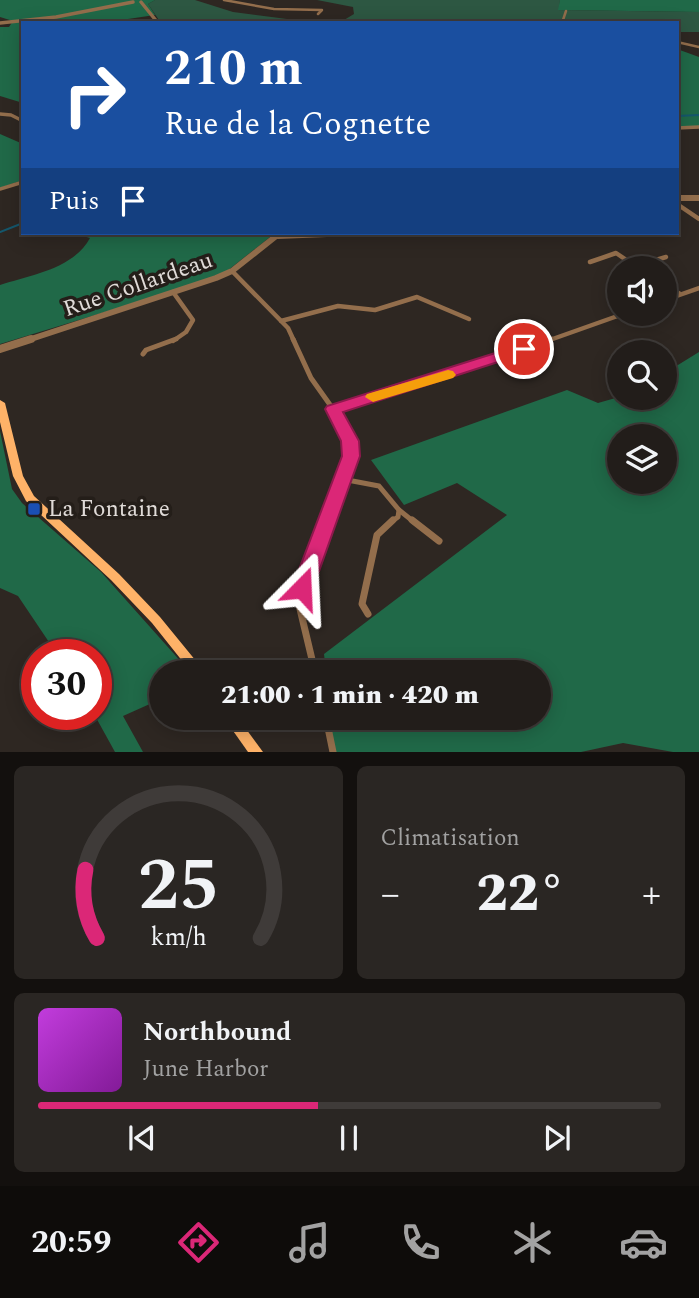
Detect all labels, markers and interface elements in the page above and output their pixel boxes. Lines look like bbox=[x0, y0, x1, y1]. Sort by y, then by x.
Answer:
text: 210 m bbox=[164, 32, 303, 107]
icon: right bbox=[49, 49, 140, 140]
text: Rue de la Cognette bbox=[164, 100, 431, 149]
text: Puis bbox=[49, 181, 100, 221]
icon: arrive bbox=[114, 182, 152, 220]
street label: Rue Collardeau bbox=[58, 243, 218, 327]
map controls bbox=[607, 256, 677, 494]
button: sound bbox=[607, 256, 677, 326]
pin bbox=[494, 319, 554, 379]
icon: arrive bbox=[505, 330, 543, 368]
button: search bbox=[607, 340, 677, 410]
button: layers bbox=[607, 424, 677, 494]
place label: La Fontaine bbox=[48, 492, 170, 527]
marker: La Fontaine bbox=[26, 501, 42, 517]
position arrow bbox=[265, 551, 339, 625]
speed limit sign: 30 bbox=[21, 639, 112, 730]
text: 21:00 · 1 min · 420 m bbox=[221, 675, 479, 715]
text: Climatisation bbox=[381, 821, 520, 856]
text: 25 bbox=[137, 832, 219, 943]
text: 22° bbox=[477, 855, 565, 934]
text: − bbox=[381, 866, 400, 924]
text: + bbox=[642, 866, 661, 924]
text: km/h bbox=[150, 919, 206, 957]
text: Northbound bbox=[143, 1012, 291, 1052]
text: June Harbor bbox=[143, 1052, 268, 1087]
icon: previous bbox=[123, 1119, 161, 1157]
icon: pause bbox=[330, 1119, 368, 1157]
icon: next bbox=[538, 1119, 576, 1157]
text: 20:59 bbox=[31, 1218, 112, 1267]
icon: directions bbox=[174, 1218, 223, 1267]
icon: music bbox=[285, 1218, 334, 1267]
icon: phone bbox=[396, 1218, 445, 1267]
icon: climate bbox=[508, 1218, 557, 1267]
icon: car bbox=[619, 1218, 668, 1267]

